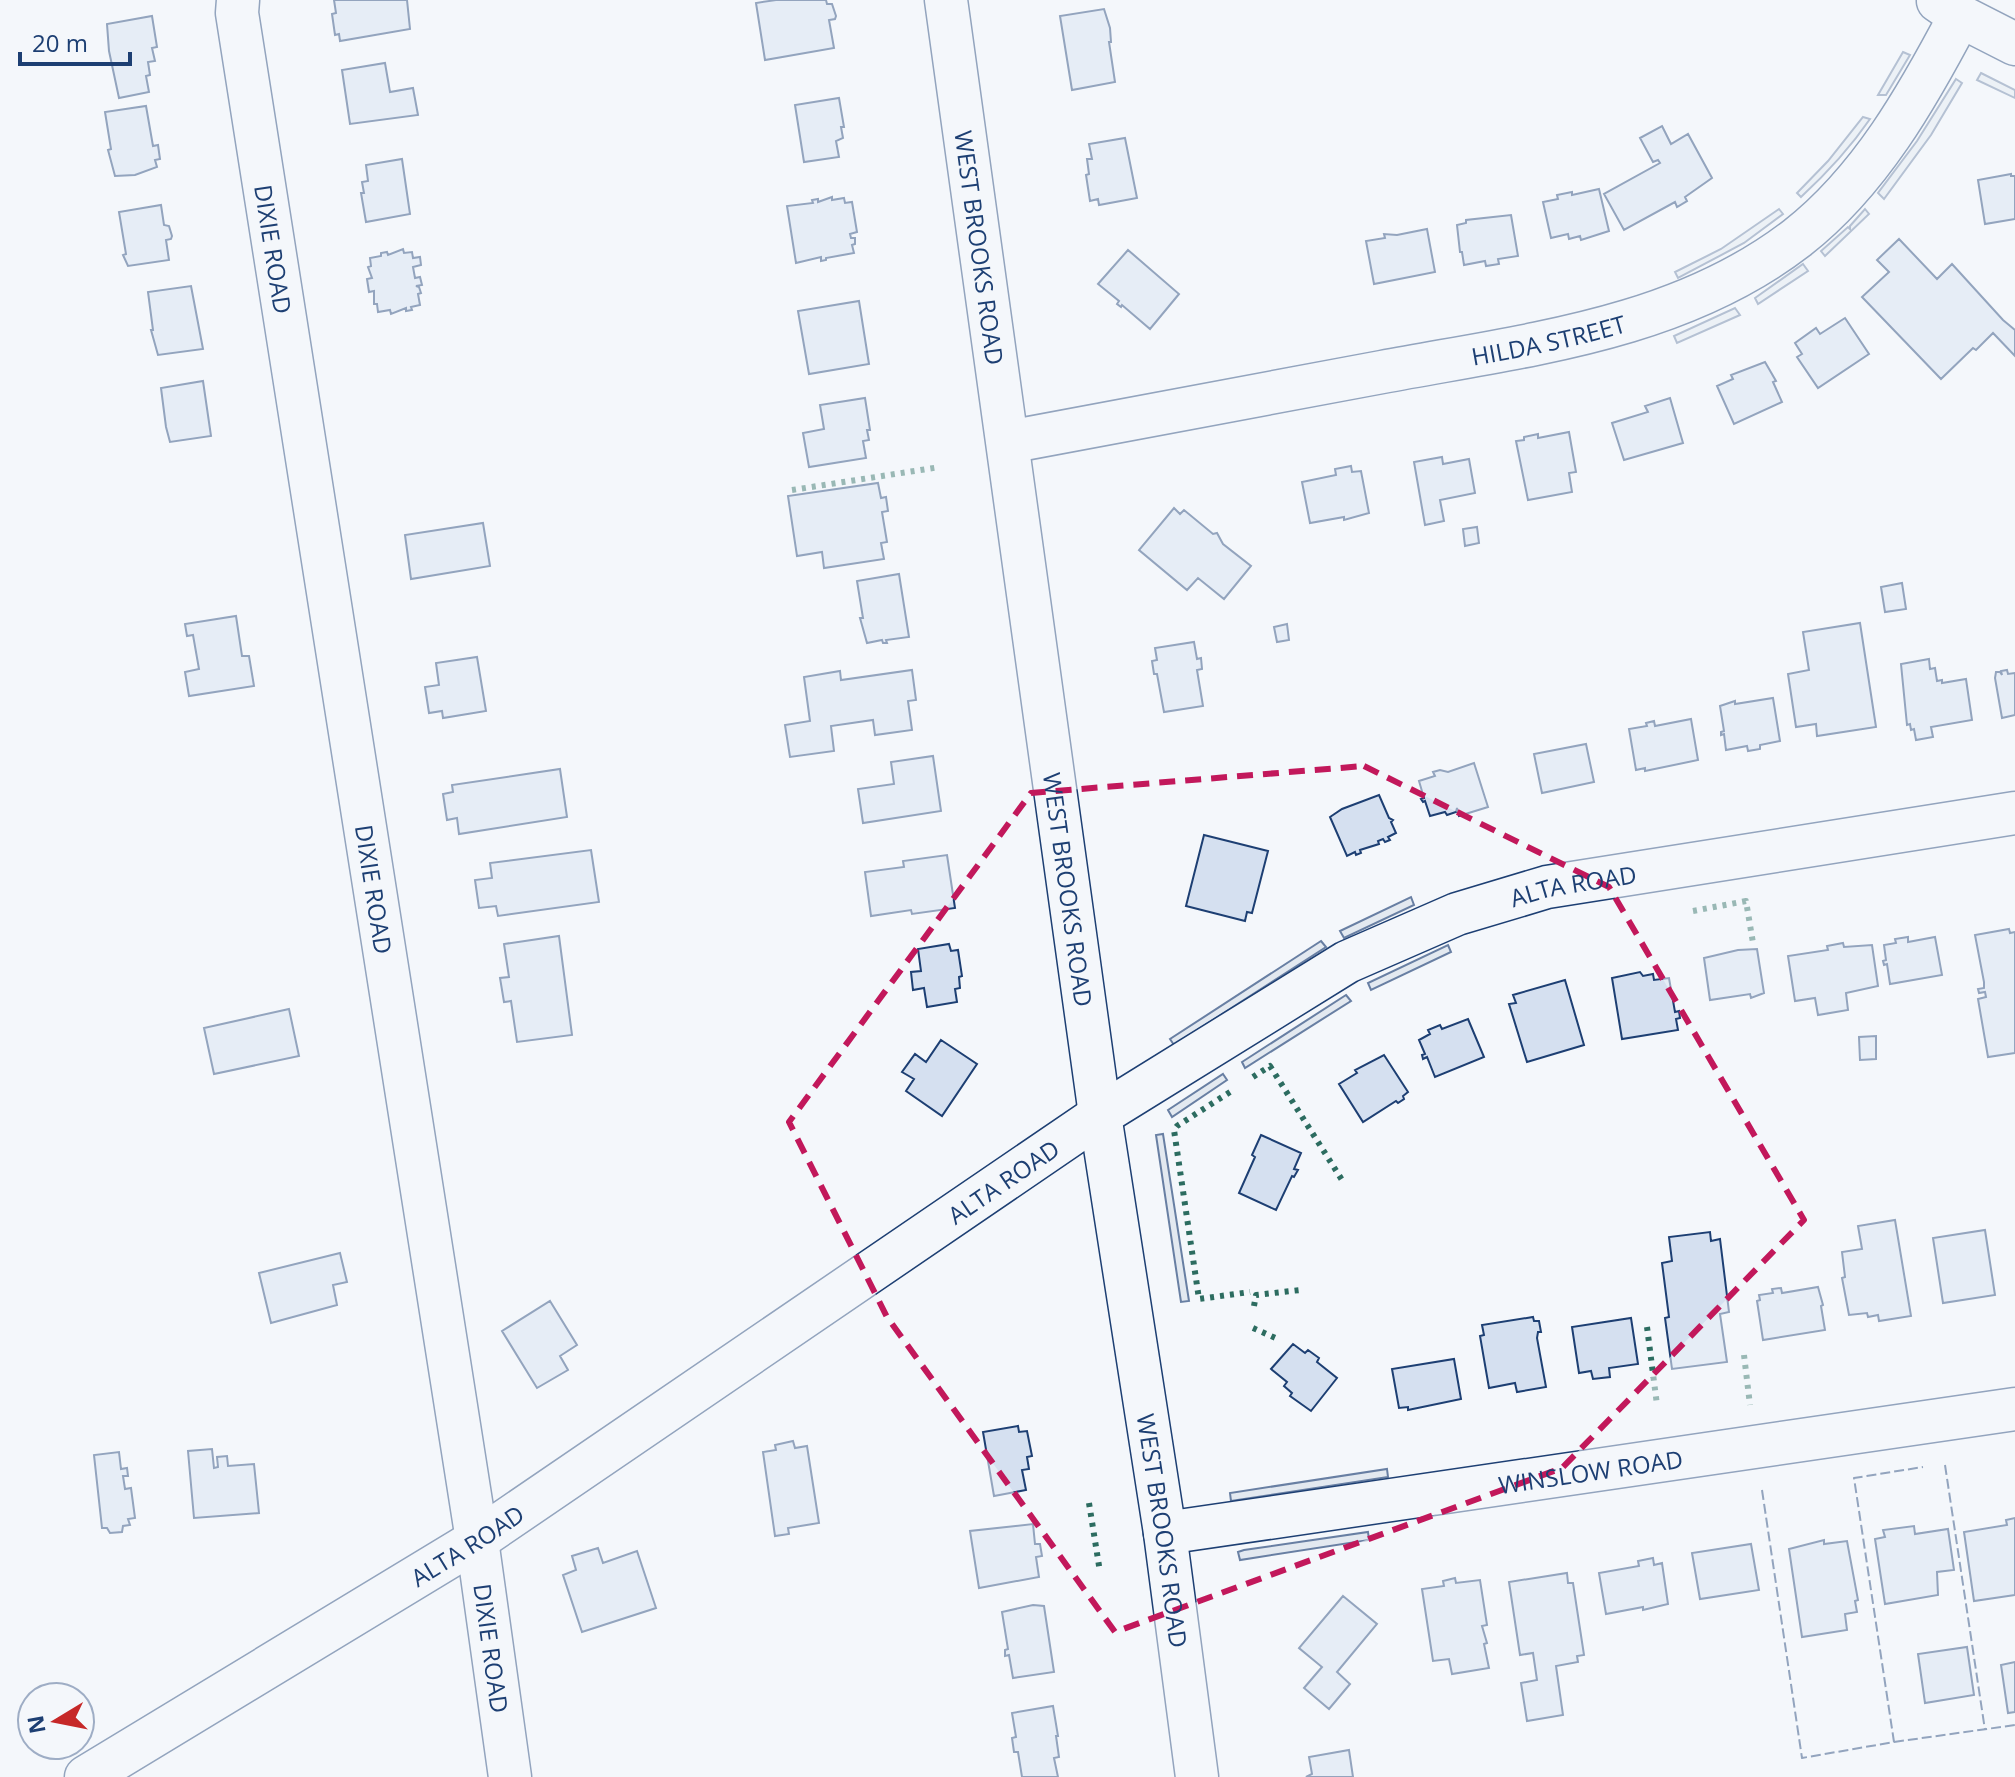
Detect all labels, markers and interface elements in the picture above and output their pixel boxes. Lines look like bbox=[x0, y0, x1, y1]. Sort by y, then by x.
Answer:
scale bar bbox=[20, 16, 130, 66]
text: 20 m bbox=[32, 26, 88, 59]
street label: WEST BROOKS ROAD bbox=[948, 128, 1013, 367]
street label: DIXIE ROAD bbox=[248, 182, 301, 316]
street label: HILDA STREET bbox=[1469, 306, 1629, 372]
street label: WEST BROOKS ROAD bbox=[1036, 770, 1101, 1009]
street label: DIXIE ROAD bbox=[348, 822, 401, 956]
street label: ALTA ROAD bbox=[1506, 857, 1639, 914]
street label: ALTA ROAD bbox=[941, 1131, 1065, 1231]
street label: WEST BROOKS ROAD bbox=[1130, 1411, 1196, 1650]
street label: WINSLOW ROAD bbox=[1496, 1441, 1685, 1501]
street label: ALTA ROAD bbox=[404, 1496, 530, 1593]
street label: DIXIE ROAD bbox=[467, 1581, 517, 1715]
north arrow bbox=[16, 1681, 96, 1761]
text: N bbox=[19, 1713, 52, 1736]

